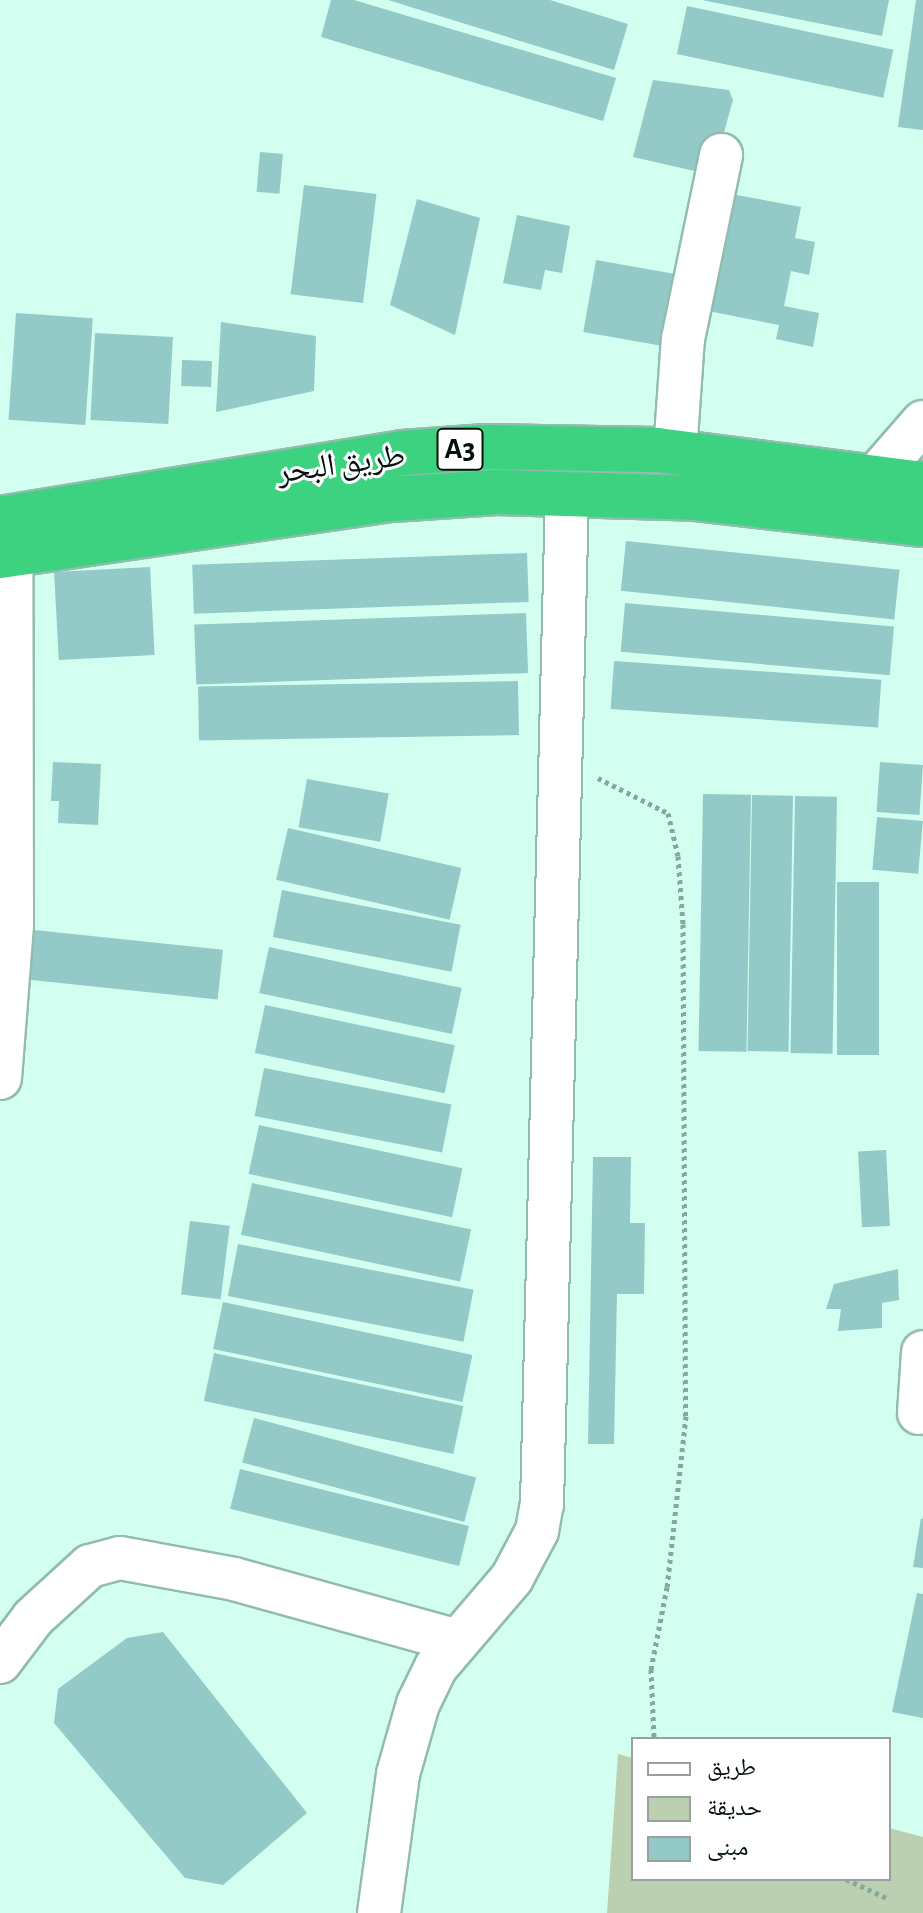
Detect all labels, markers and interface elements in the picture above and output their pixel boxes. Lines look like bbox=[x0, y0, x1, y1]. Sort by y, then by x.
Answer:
road number: A3 bbox=[436, 423, 484, 475]
street label: طريق البحر bbox=[275, 436, 407, 492]
legend bbox=[631, 1737, 891, 1881]
text: طريق bbox=[707, 1756, 756, 1780]
text: حديقة bbox=[707, 1796, 762, 1820]
text: مبنى bbox=[707, 1836, 748, 1860]

